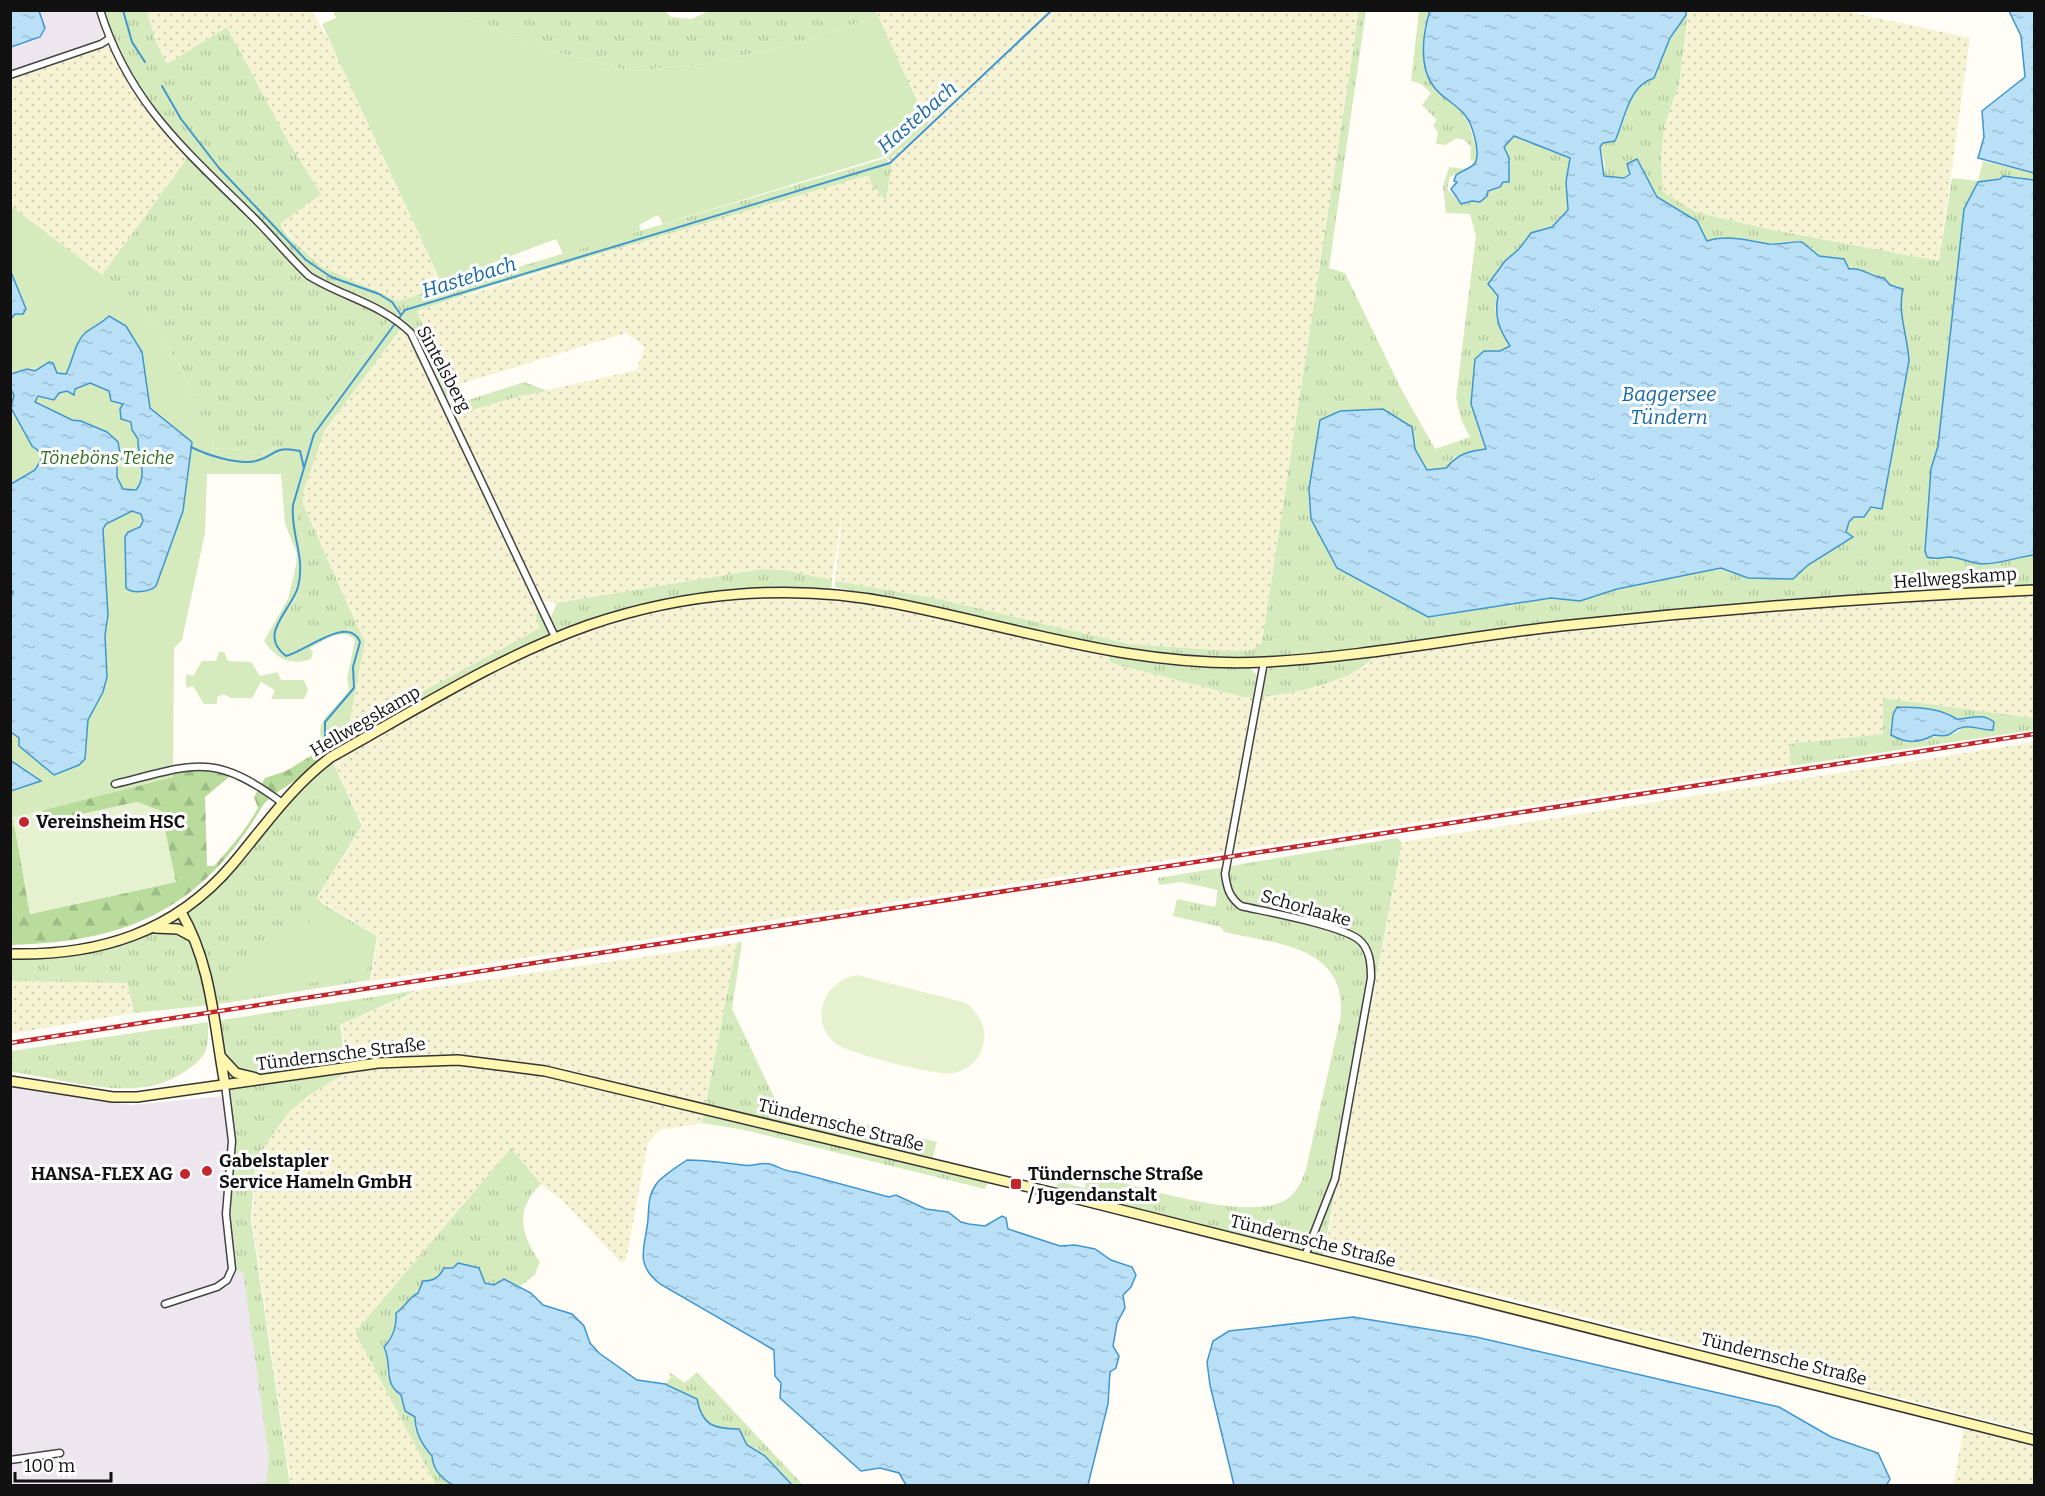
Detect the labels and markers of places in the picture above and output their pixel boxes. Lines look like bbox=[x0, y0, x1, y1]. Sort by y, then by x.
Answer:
place label: Vereinsheim HSC bbox=[36, 811, 185, 833]
marker: Vereinsheim HSC bbox=[17, 815, 31, 829]
place label: Gabelstapler Service Hameln GmbH bbox=[219, 1150, 412, 1193]
place label: HANSA-FLEX AG bbox=[31, 1163, 173, 1185]
place label: Tündernsche Straße / Jugendanstalt bbox=[1027, 1163, 1203, 1206]
marker: Gabelstapler Service Hameln GmbH bbox=[200, 1164, 214, 1178]
marker: HANSA-FLEX AG bbox=[178, 1167, 192, 1181]
marker: Tündernsche Straße / Jugendanstalt bbox=[1009, 1177, 1023, 1191]

